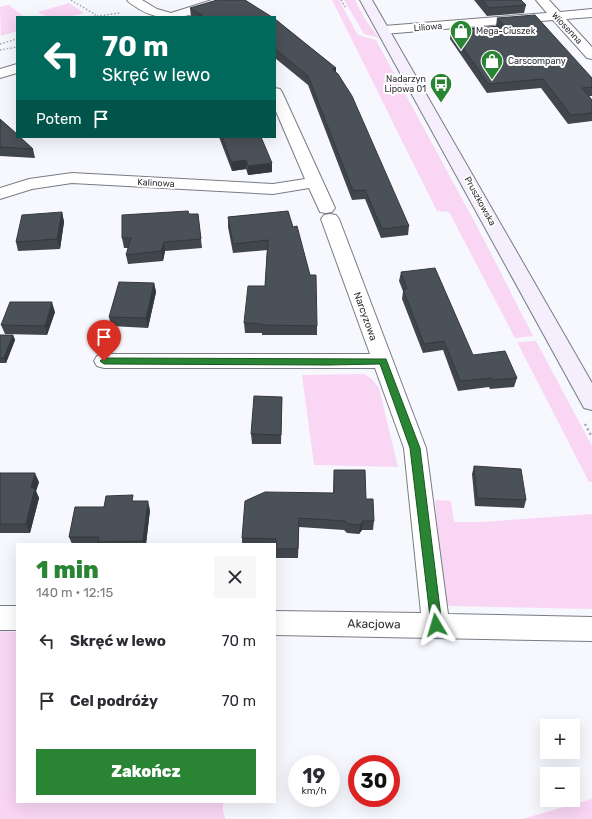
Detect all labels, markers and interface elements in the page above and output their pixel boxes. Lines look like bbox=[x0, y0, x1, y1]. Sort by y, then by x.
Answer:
street label: Wiosenna bbox=[550, 10, 584, 46]
shop icon: Mega-Ciuszek bbox=[448, 18, 474, 51]
street label: Liliowa bbox=[413, 21, 443, 33]
place label: Mega-Ciuszek bbox=[476, 26, 536, 36]
text: 70 m bbox=[102, 30, 169, 63]
icon: left bbox=[36, 32, 88, 84]
shop icon: Carscompany bbox=[479, 48, 505, 81]
place label: Carscompany bbox=[508, 56, 566, 66]
text: Skręć w lewo bbox=[102, 64, 210, 86]
bus stop icon: Nadarzyn Lipowa 01 bbox=[428, 71, 454, 104]
place label: Nadarzyn Lipowa 01 bbox=[385, 74, 426, 94]
icon: arrive bbox=[90, 108, 112, 130]
text: Potem bbox=[36, 110, 82, 128]
street label: Pruszkowska bbox=[462, 175, 498, 227]
street label: Kalinowa bbox=[137, 177, 175, 189]
street label: Narcyzowa bbox=[351, 290, 379, 342]
pin bbox=[87, 320, 121, 361]
icon: arrive bbox=[93, 326, 115, 348]
text: 1 min bbox=[36, 556, 99, 584]
button: close bbox=[214, 556, 256, 598]
text: 140 m · 12:15 bbox=[36, 585, 113, 600]
position arrow bbox=[415, 604, 457, 646]
street label: Akacjowa bbox=[347, 617, 401, 631]
icon: left bbox=[36, 630, 58, 652]
text: Skręć w lewo bbox=[70, 632, 166, 650]
text: 70 m bbox=[222, 632, 256, 650]
icon: arrive bbox=[36, 690, 58, 712]
text: Cel podróży bbox=[70, 692, 158, 710]
text: 70 m bbox=[222, 692, 256, 710]
map controls bbox=[540, 719, 580, 807]
button: + bbox=[540, 719, 580, 759]
button: Zakończ bbox=[36, 749, 256, 795]
speed limit sign: 30 bbox=[348, 755, 400, 807]
text: 19 bbox=[303, 764, 325, 788]
button: − bbox=[540, 767, 580, 807]
text: km/h bbox=[302, 785, 326, 797]

